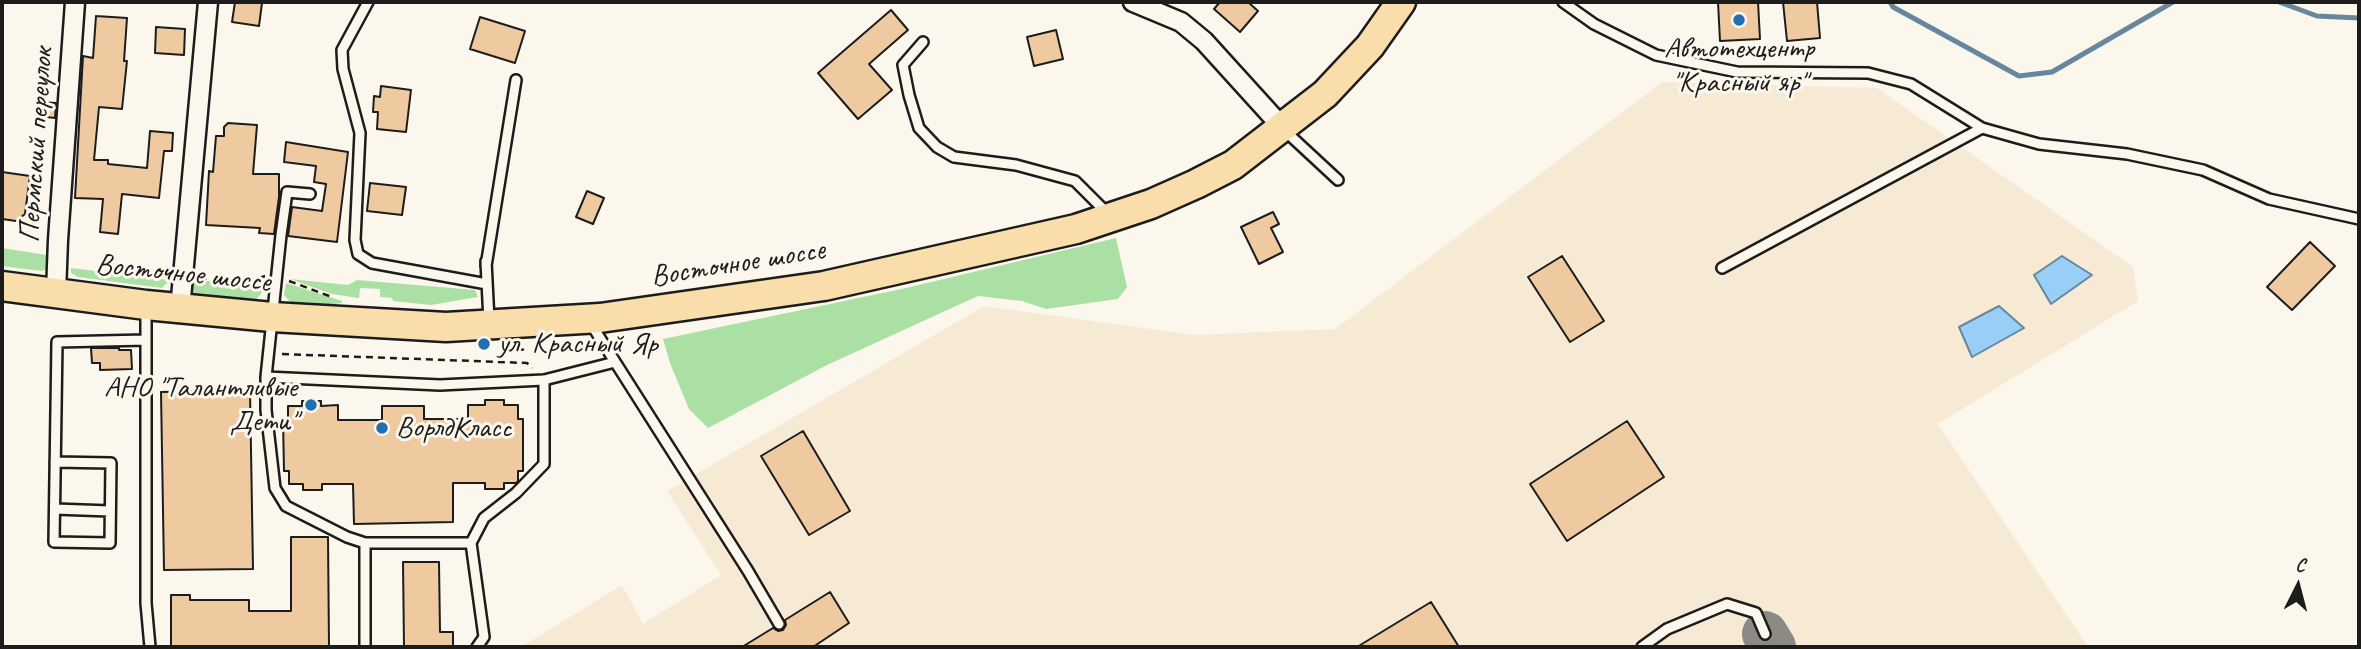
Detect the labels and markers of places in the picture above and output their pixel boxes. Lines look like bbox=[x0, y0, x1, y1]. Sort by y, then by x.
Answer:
marker: Автотехцентр "Красный яр" bbox=[1731, 12, 1747, 28]
place label: Автотехцентр "Красный яр" bbox=[1664, 31, 1814, 102]
place label: ул. Красный Яр bbox=[498, 326, 658, 362]
marker: ул. Красный Яр bbox=[476, 336, 492, 352]
place label: АНО "Талантливые Дети" bbox=[104, 370, 297, 440]
marker: АНО "Талантливые Дети" bbox=[303, 397, 319, 413]
place label: ВорлдКласс bbox=[396, 410, 511, 446]
marker: ВорлдКласс bbox=[374, 420, 390, 436]

